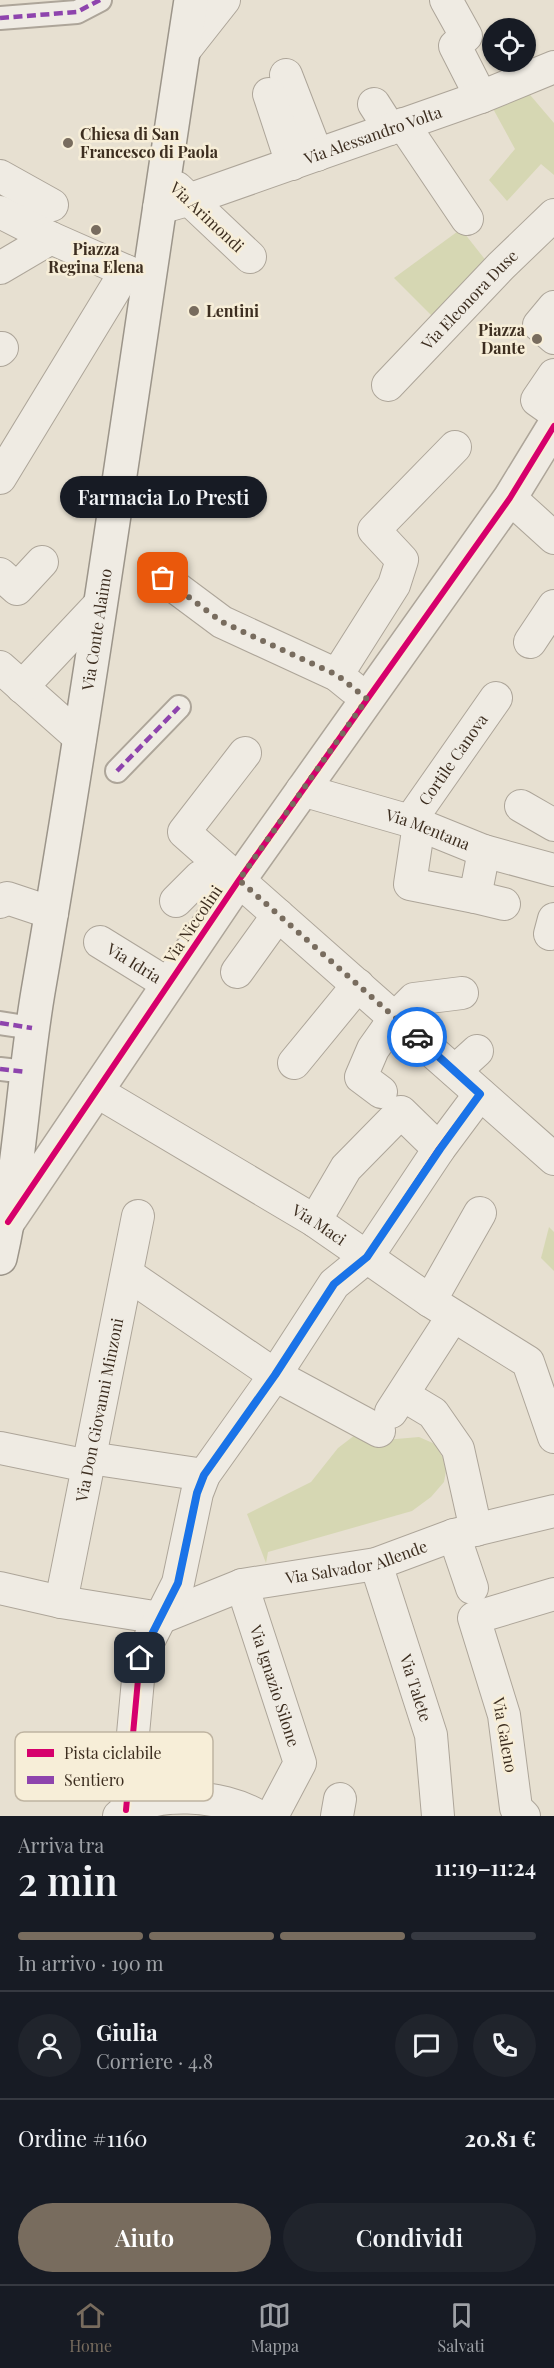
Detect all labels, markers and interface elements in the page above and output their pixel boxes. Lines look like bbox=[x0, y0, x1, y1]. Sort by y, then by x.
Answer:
map controls bbox=[482, 18, 536, 72]
button: locate bbox=[482, 18, 536, 72]
street label: Via Alessandro Volta bbox=[300, 101, 444, 169]
place label: Chiesa di San Francesco di Paola bbox=[80, 123, 219, 162]
marker: Chiesa di San Francesco di Paola bbox=[61, 136, 75, 150]
street label: Via Arimondi bbox=[165, 176, 249, 257]
marker: Piazza Regina Elena bbox=[89, 223, 103, 237]
place label: Piazza Regina Elena bbox=[48, 238, 145, 277]
street label: Via Eleonora Duse bbox=[416, 245, 522, 354]
place label: Lentini bbox=[206, 300, 259, 321]
marker: Lentini bbox=[187, 304, 201, 318]
place label: Piazza Dante bbox=[478, 319, 526, 358]
marker: Piazza Dante bbox=[530, 332, 544, 346]
callout: Farmacia Lo Presti bbox=[60, 476, 266, 518]
text: Farmacia Lo Presti bbox=[78, 483, 249, 510]
pin bbox=[137, 552, 188, 603]
icon: bag bbox=[146, 561, 179, 594]
street label: Via Conte Alaimo bbox=[76, 567, 116, 693]
street label: Cortile Canova bbox=[413, 709, 492, 809]
street label: Via Mentana bbox=[383, 803, 473, 854]
street label: Via Niccolini bbox=[158, 880, 226, 968]
street label: Via Idria bbox=[102, 937, 166, 987]
courier bbox=[387, 1007, 447, 1067]
icon: car bbox=[401, 1021, 434, 1054]
street label: Via Maci bbox=[288, 1198, 351, 1250]
street label: Via Don Giovanni Minzoni bbox=[70, 1316, 128, 1504]
street label: Via Salvador Allende bbox=[283, 1535, 430, 1588]
street label: Via Ignazio Silone bbox=[245, 1621, 305, 1749]
pin bbox=[114, 1632, 165, 1683]
icon: home bbox=[123, 1641, 156, 1674]
street label: Via Talete bbox=[395, 1650, 437, 1724]
street label: Via Galeno bbox=[488, 1695, 522, 1774]
legend bbox=[15, 1732, 213, 1801]
text: Pista ciclabile bbox=[64, 1742, 162, 1763]
text: Sentiero bbox=[64, 1769, 125, 1790]
text: Arriva tra bbox=[18, 1831, 104, 1858]
text: 11:19–11:24 bbox=[435, 1852, 536, 1882]
text: 2 min bbox=[18, 1854, 118, 1906]
text: In arrivo · 190 m bbox=[18, 1949, 163, 1976]
button: person bbox=[18, 2014, 81, 2077]
button: chat bbox=[395, 2014, 458, 2077]
button: phone bbox=[473, 2014, 536, 2077]
text: Giulia bbox=[96, 2017, 158, 2047]
text: Corriere · 4.8 bbox=[96, 2047, 213, 2074]
text: Ordine #1160 bbox=[18, 2123, 148, 2153]
text: 20.81 € bbox=[464, 2123, 536, 2153]
button: Aiuto bbox=[18, 2203, 271, 2272]
button: Condividi bbox=[283, 2203, 536, 2272]
tab: Home bbox=[69, 2299, 112, 2356]
tab: Mappa bbox=[251, 2299, 299, 2356]
tab: Salvati bbox=[438, 2299, 485, 2356]

